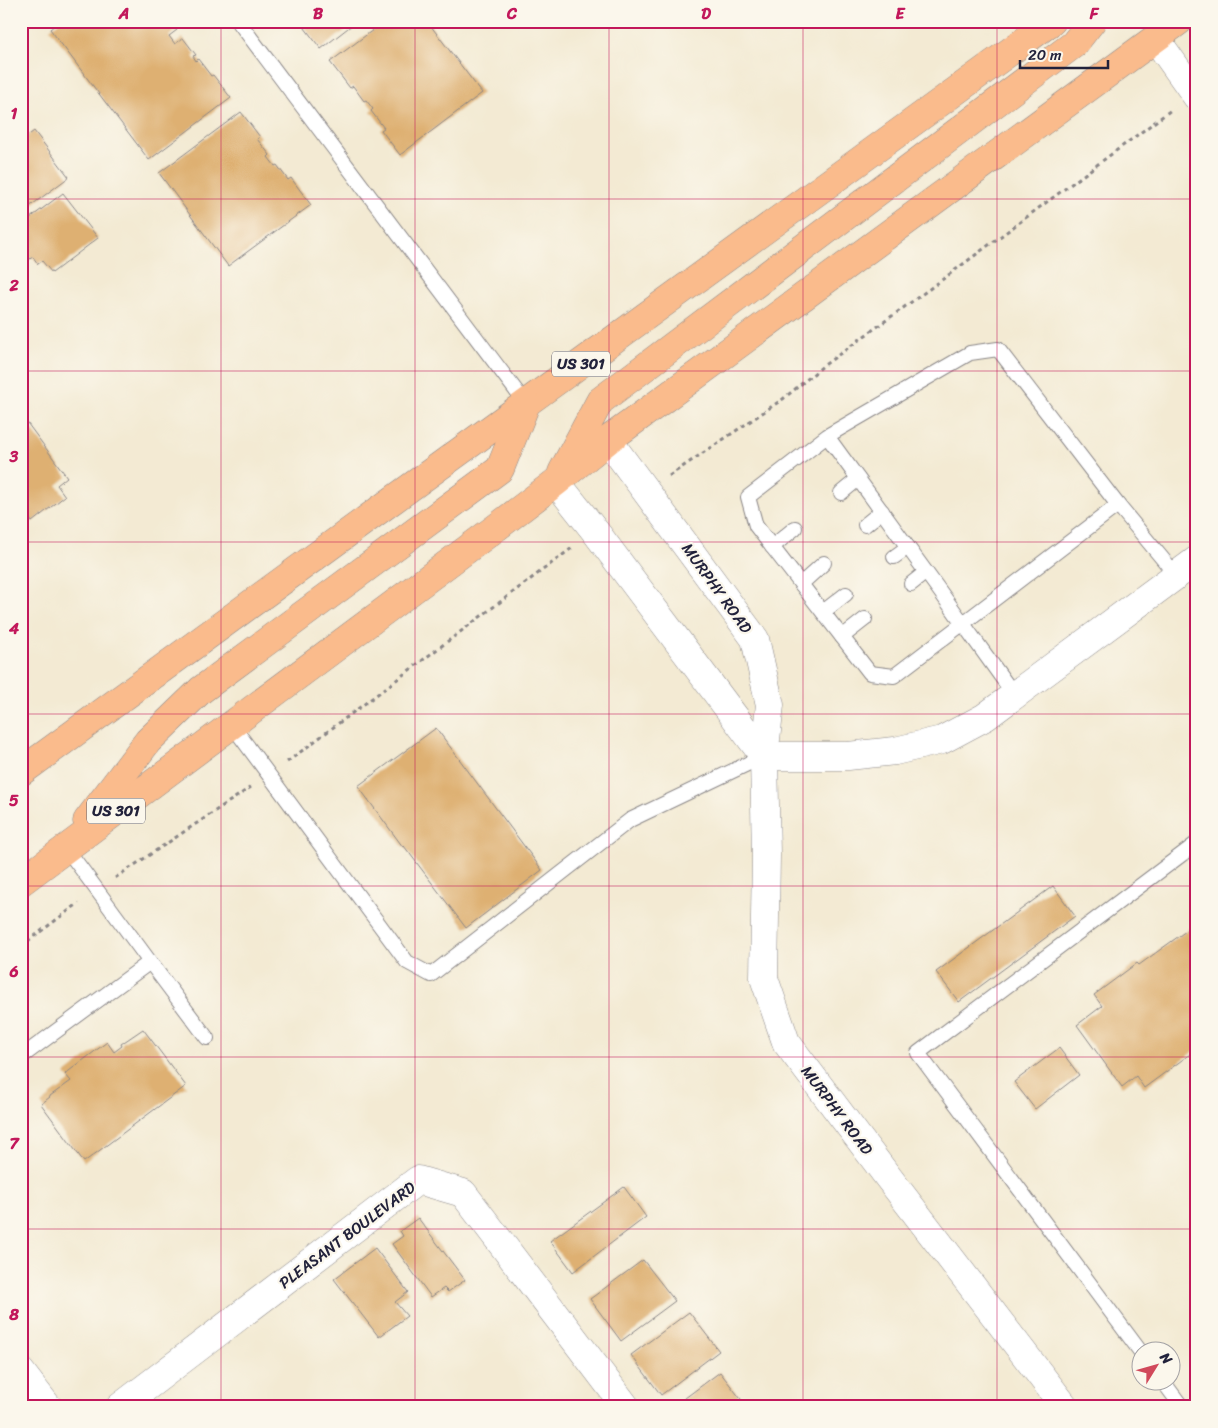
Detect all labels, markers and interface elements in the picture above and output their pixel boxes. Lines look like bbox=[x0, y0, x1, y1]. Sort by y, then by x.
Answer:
text: A bbox=[118, 0, 129, 28]
text: B bbox=[313, 0, 324, 28]
text: C bbox=[506, 0, 518, 28]
text: D bbox=[701, 0, 711, 28]
text: E bbox=[896, 0, 906, 28]
text: F bbox=[1089, 0, 1100, 28]
scale bar bbox=[1020, 38, 1108, 70]
text: 20 m bbox=[1028, 42, 1062, 68]
text: 1 bbox=[11, 99, 18, 128]
text: 2 bbox=[8, 271, 19, 300]
road number: US 301 bbox=[552, 352, 610, 376]
text: 3 bbox=[9, 442, 19, 471]
street label: MURPHY ROAD bbox=[674, 536, 760, 640]
text: 4 bbox=[8, 614, 19, 643]
text: 5 bbox=[9, 786, 19, 815]
road number: US 301 bbox=[87, 798, 145, 824]
text: 6 bbox=[8, 957, 19, 986]
street label: MURPHY ROAD bbox=[793, 1059, 881, 1162]
text: 7 bbox=[9, 1129, 20, 1158]
street label: PLEASANT BOULEVARD bbox=[272, 1173, 422, 1296]
text: 8 bbox=[8, 1300, 19, 1329]
north arrow bbox=[1130, 1340, 1180, 1390]
text: N bbox=[1152, 1346, 1179, 1370]

